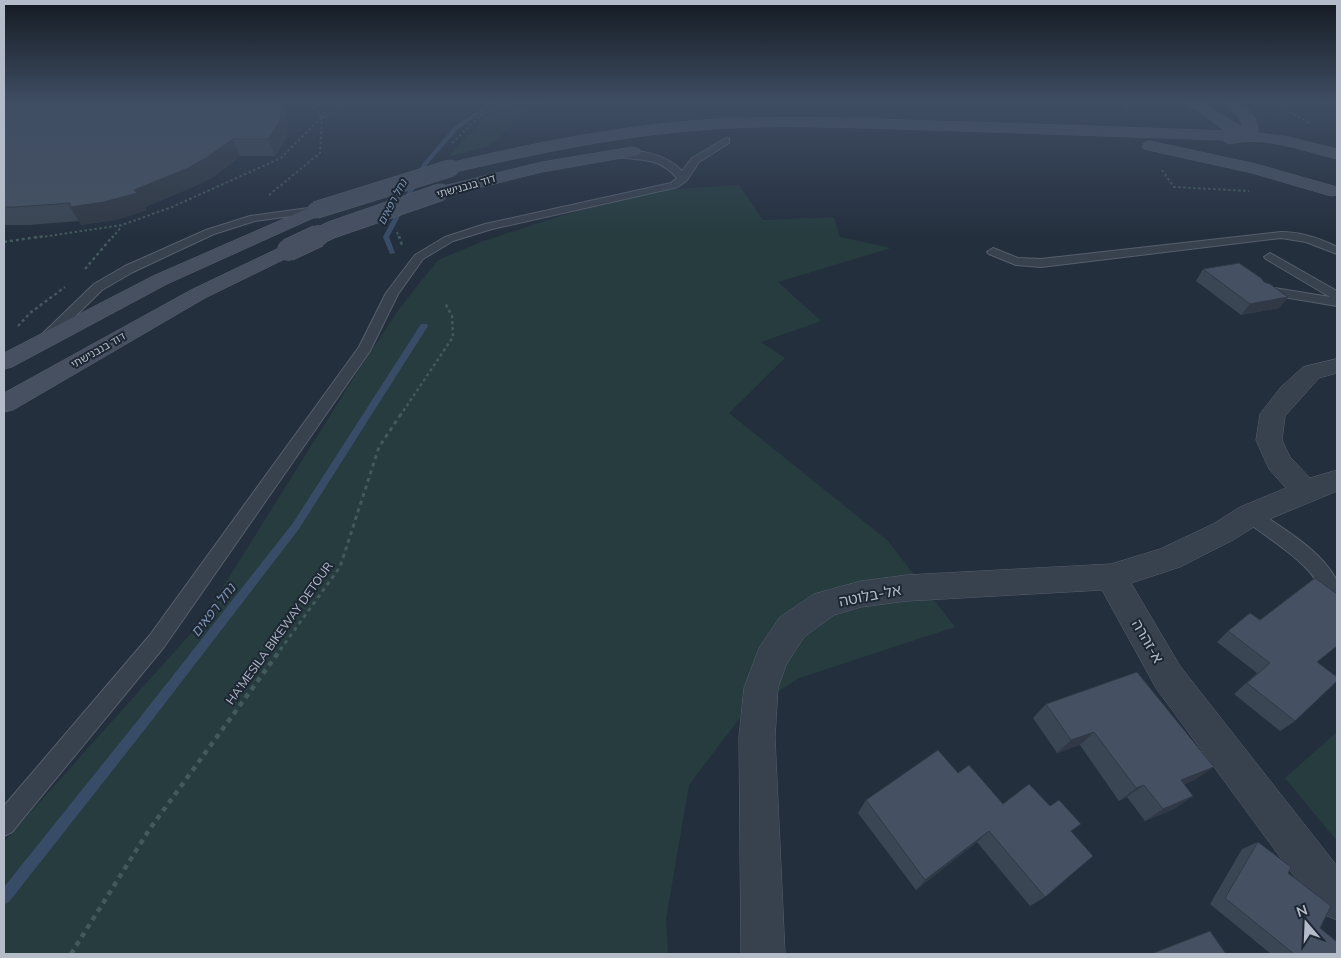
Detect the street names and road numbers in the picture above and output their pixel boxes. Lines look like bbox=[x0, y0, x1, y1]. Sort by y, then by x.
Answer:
street label: דוד בנבנישתי bbox=[435, 171, 497, 201]
street label: דוד בנבנישתי bbox=[68, 329, 128, 371]
street label: HA'MESILA BIKEWAY DETOUR bbox=[222, 559, 336, 707]
street label: אל-בלוטה bbox=[837, 580, 903, 610]
street label: א-זהרה bbox=[1128, 616, 1168, 666]

